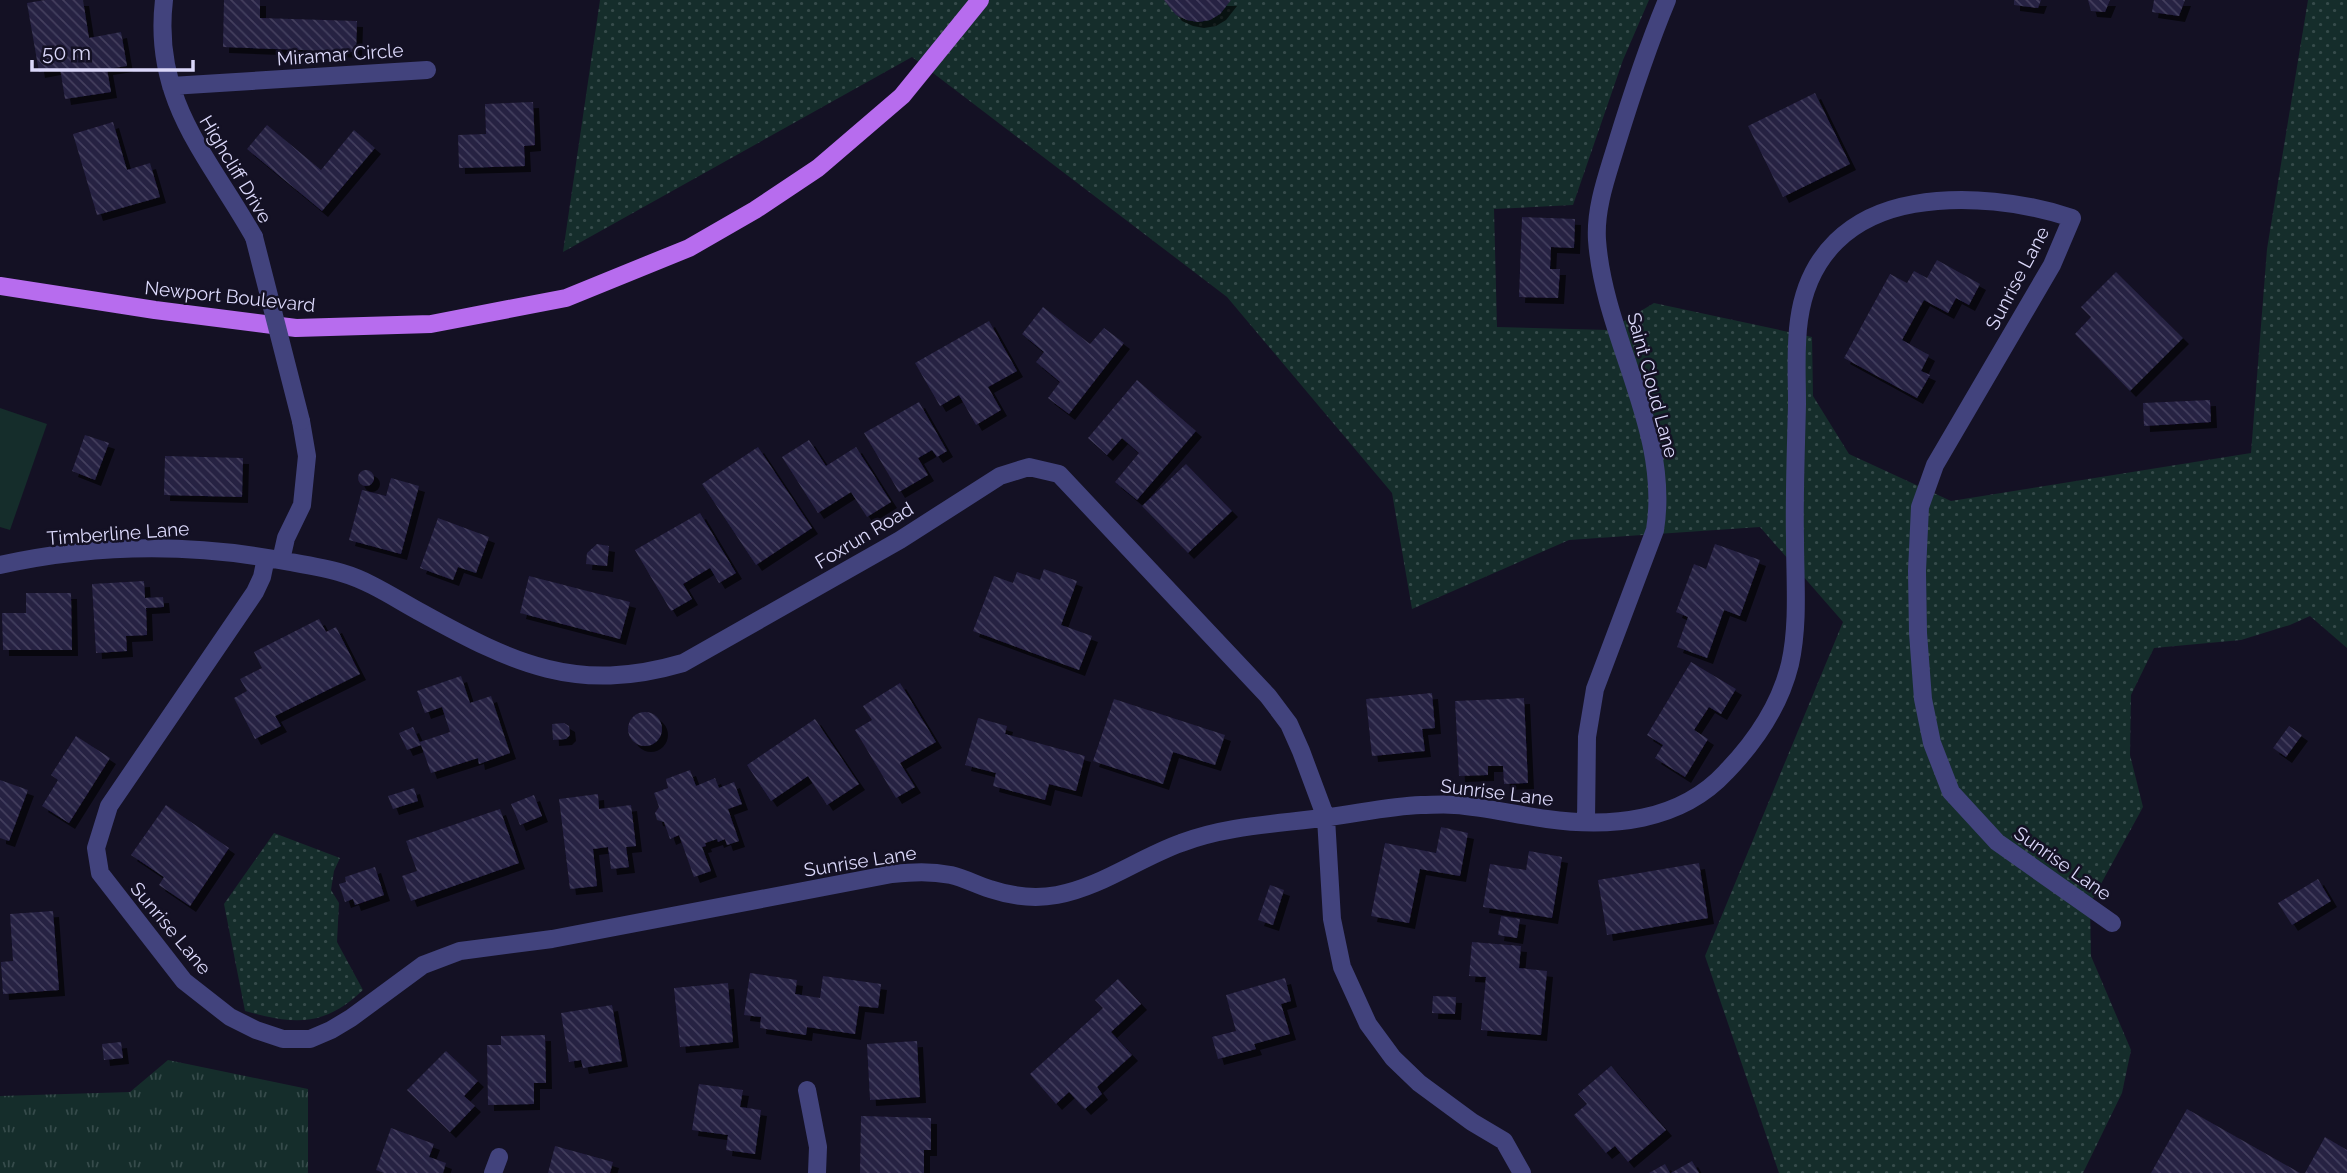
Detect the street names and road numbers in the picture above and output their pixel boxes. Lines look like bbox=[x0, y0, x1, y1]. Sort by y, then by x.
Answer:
street label: Miramar Circle bbox=[276, 39, 404, 69]
street label: Highcliff Drive bbox=[195, 111, 277, 227]
street label: Sunrise Lane bbox=[1981, 223, 2053, 333]
street label: Newport Boulevard bbox=[144, 276, 316, 316]
street label: Saint Cloud Lane bbox=[1623, 310, 1683, 460]
street label: Foxrun Road bbox=[811, 497, 917, 573]
street label: Timberline Lane bbox=[46, 517, 190, 549]
street label: Sunrise Lane bbox=[1439, 774, 1555, 810]
street label: Sunrise Lane bbox=[2010, 821, 2116, 905]
street label: Sunrise Lane bbox=[802, 841, 918, 881]
street label: Sunrise Lane bbox=[126, 877, 216, 979]

